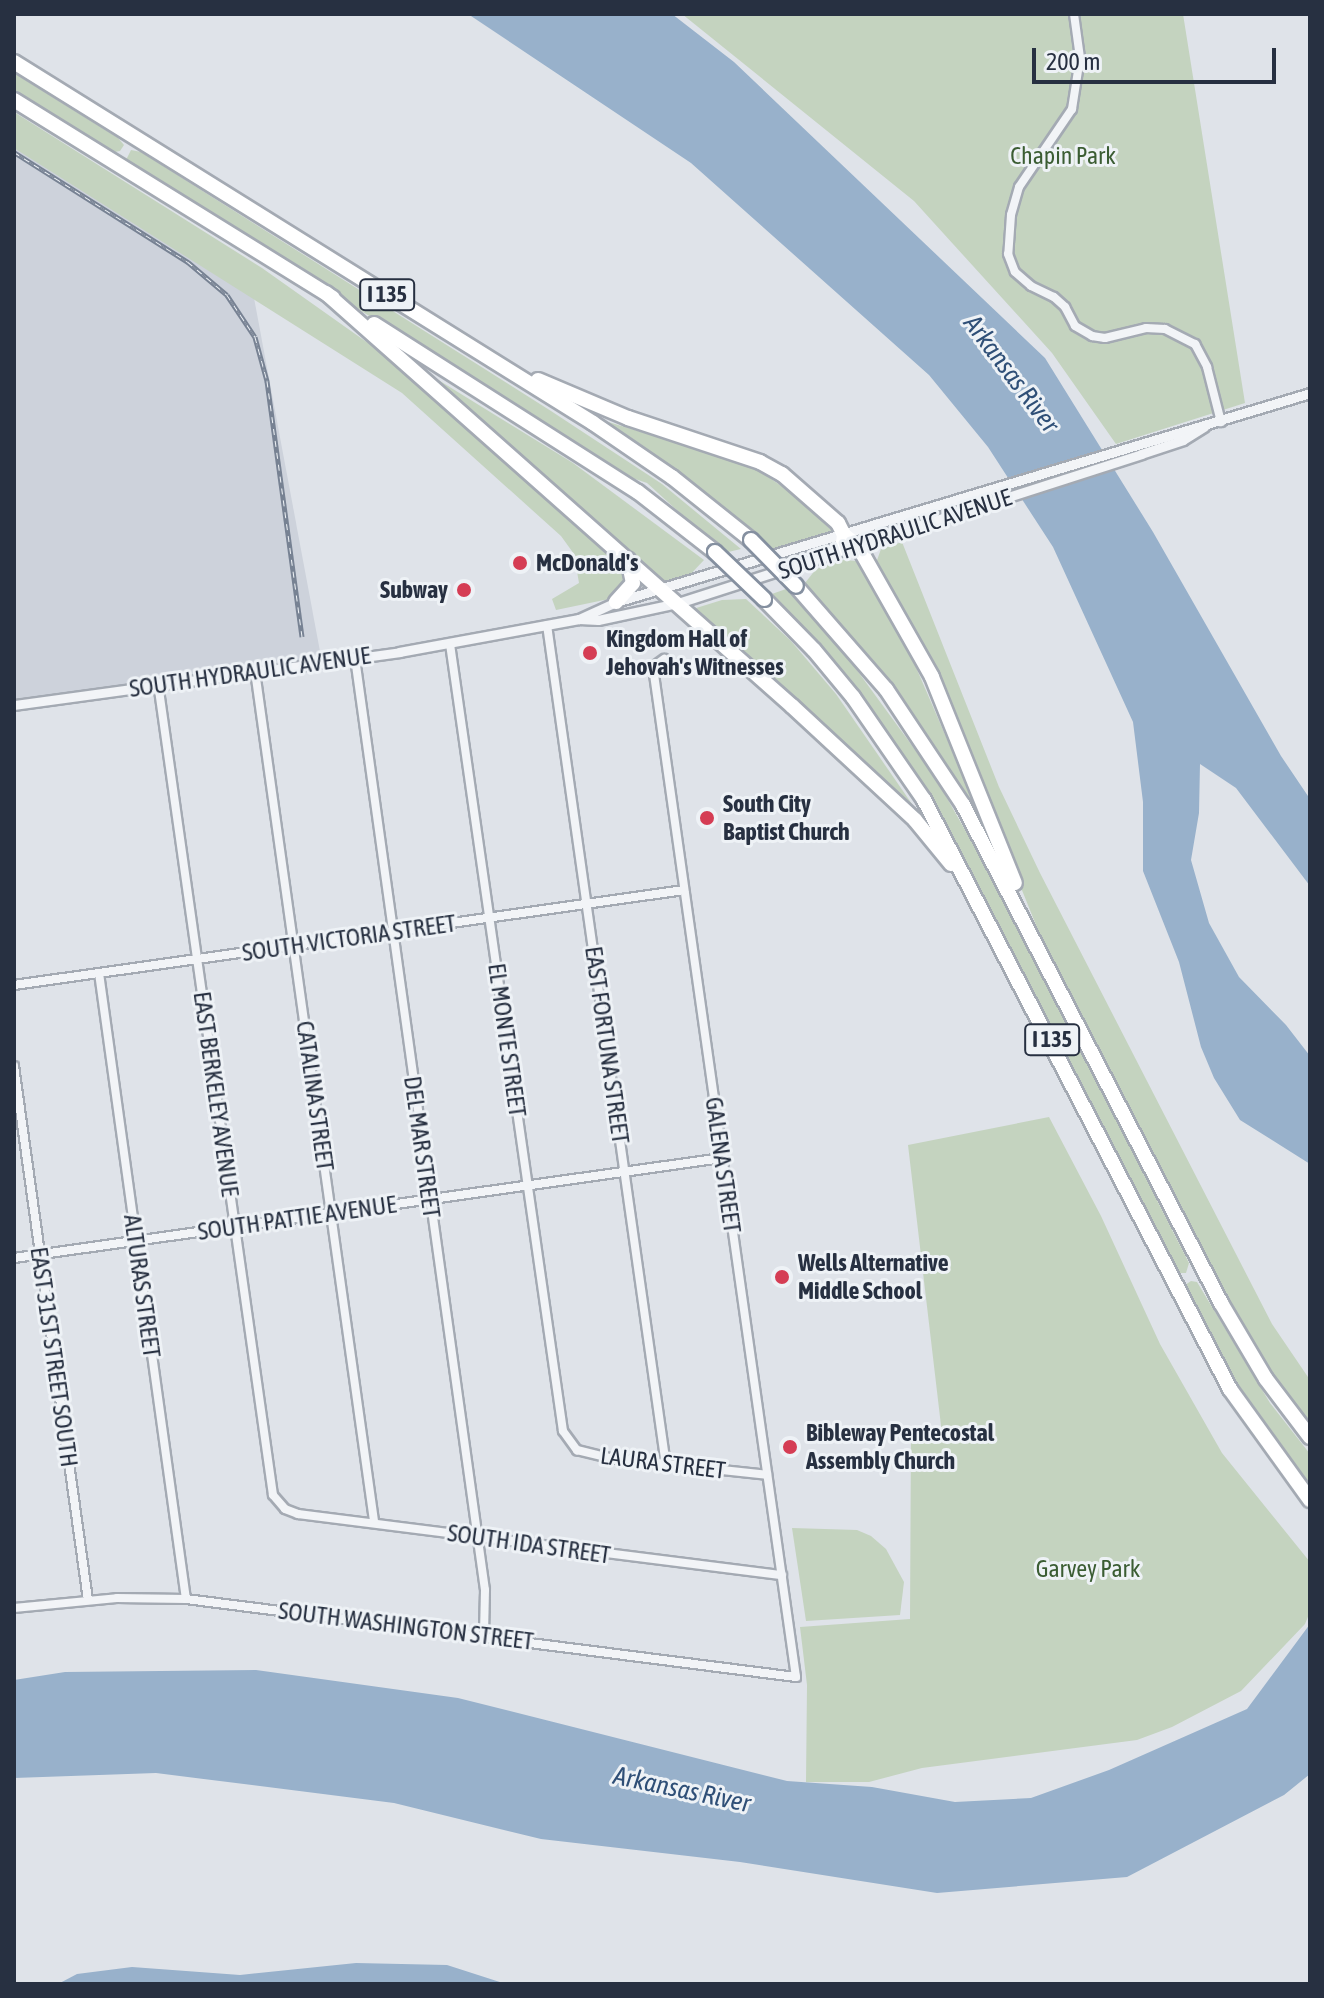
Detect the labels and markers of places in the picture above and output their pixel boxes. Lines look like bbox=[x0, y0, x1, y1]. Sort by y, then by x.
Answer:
place label: McDonald's bbox=[536, 549, 638, 577]
marker: McDonald's bbox=[511, 554, 529, 572]
place label: Subway bbox=[380, 576, 448, 604]
marker: Subway bbox=[455, 581, 473, 599]
place label: Kingdom Hall of Jehovah's Witnesses bbox=[606, 625, 784, 681]
marker: Kingdom Hall of Jehovah's Witnesses bbox=[581, 644, 599, 662]
place label: South City Baptist Church bbox=[723, 790, 850, 846]
marker: South City Baptist Church bbox=[698, 809, 716, 827]
place label: Wells Alternative Middle School bbox=[798, 1249, 949, 1305]
marker: Wells Alternative Middle School bbox=[773, 1268, 791, 1286]
place label: Bibleway Pentecostal Assembly Church bbox=[806, 1419, 994, 1475]
marker: Bibleway Pentecostal Assembly Church bbox=[781, 1438, 799, 1456]

